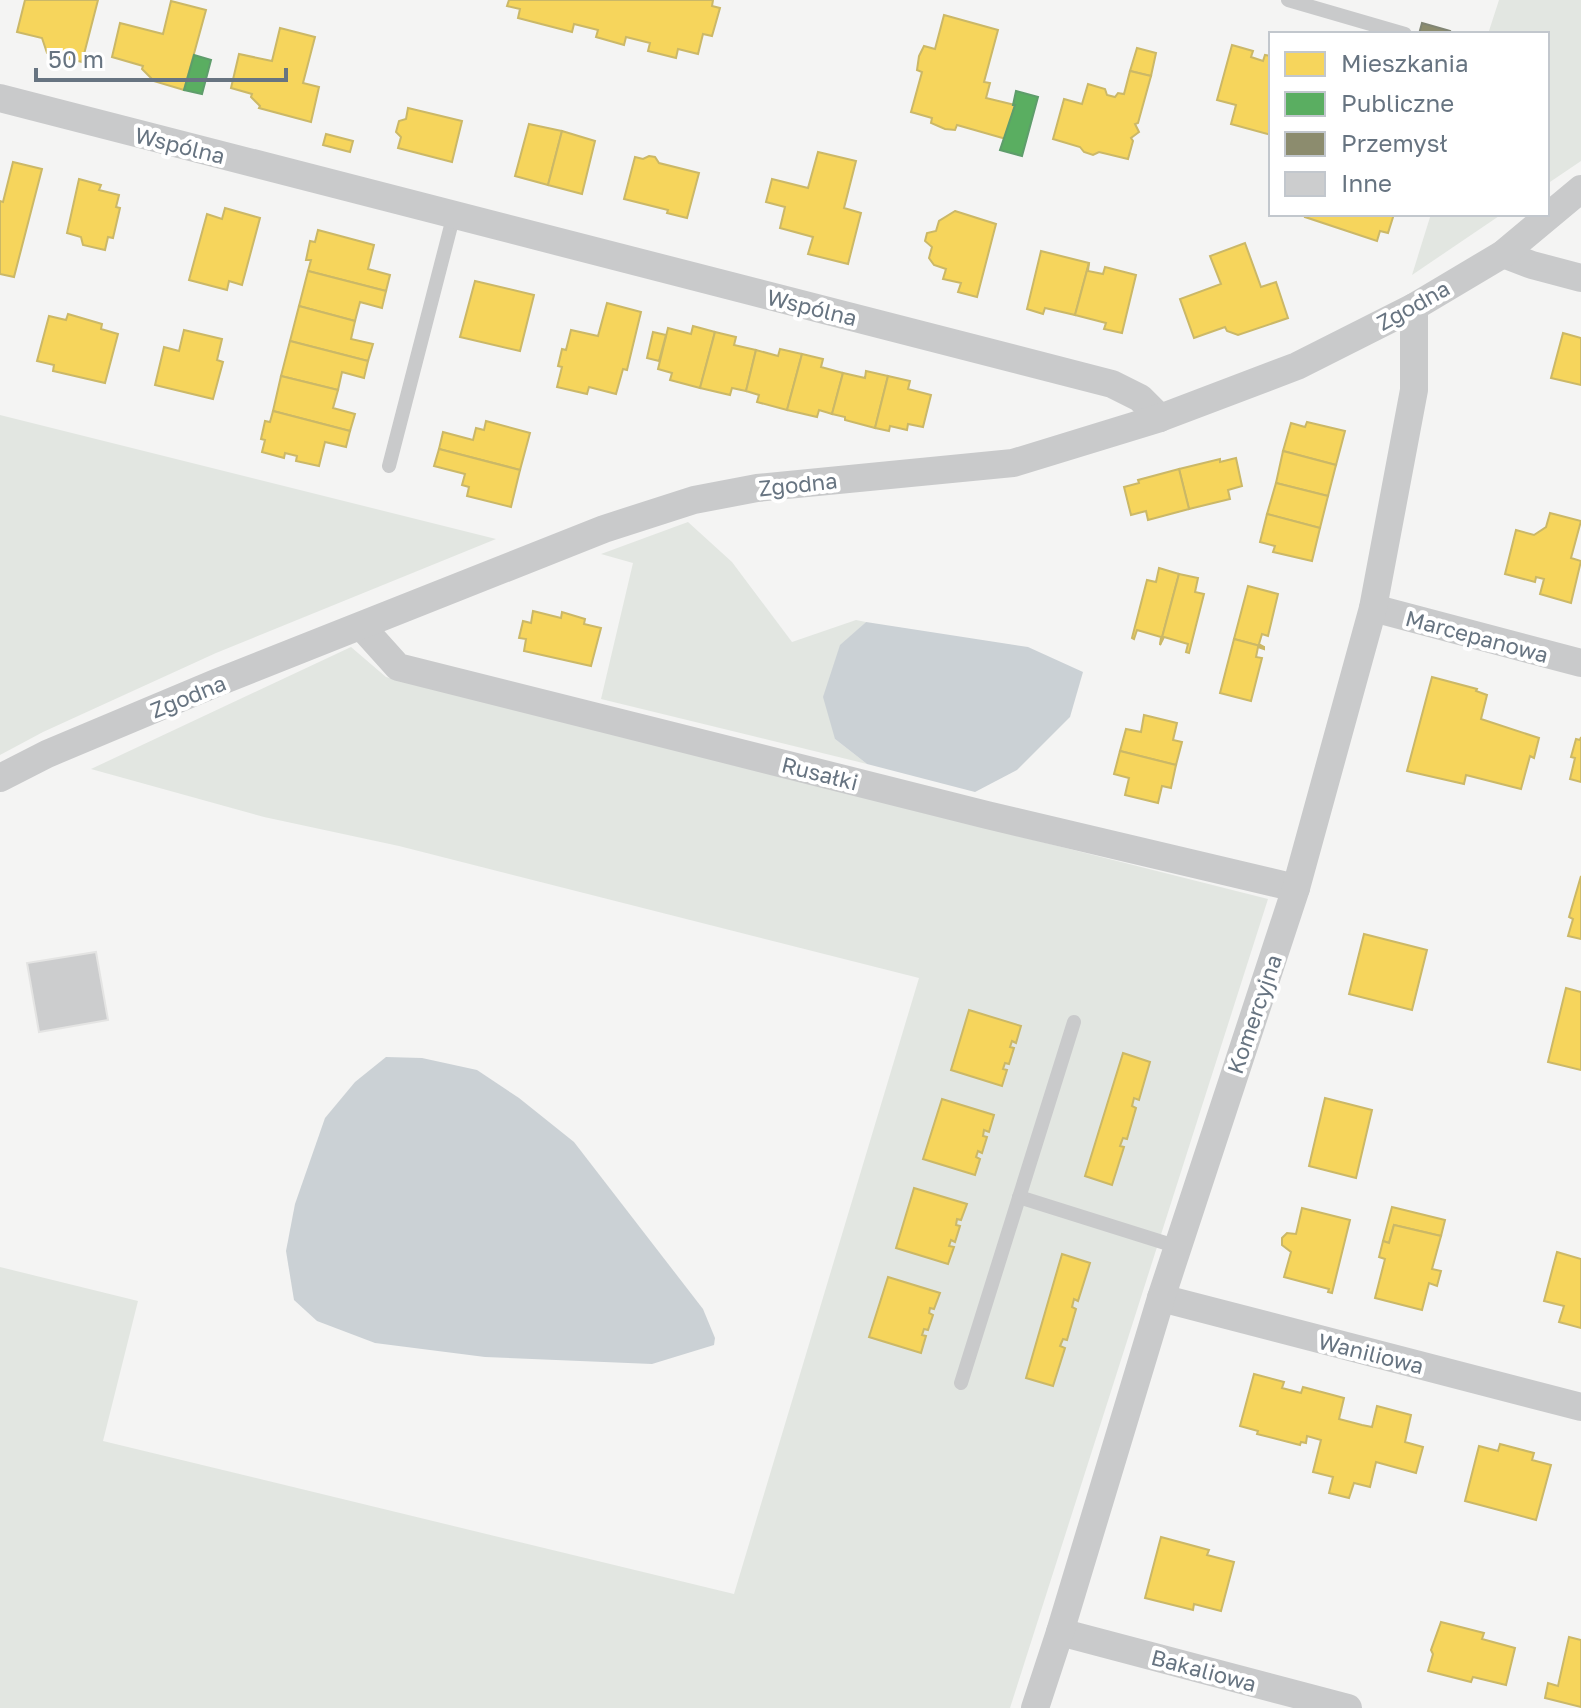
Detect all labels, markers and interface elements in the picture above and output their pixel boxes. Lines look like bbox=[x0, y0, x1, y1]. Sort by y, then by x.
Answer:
scale bar bbox=[36, 32, 286, 82]
legend bbox=[1269, 32, 1549, 216]
text: 50 m bbox=[48, 44, 104, 73]
text: Mieszkania bbox=[1341, 48, 1469, 77]
text: Publiczne bbox=[1341, 88, 1454, 117]
street label: Wspólna bbox=[132, 121, 228, 169]
text: Przemysł bbox=[1341, 128, 1448, 157]
text: Inne bbox=[1341, 168, 1392, 197]
street label: Zgodna bbox=[1372, 274, 1454, 336]
street label: Wspólna bbox=[764, 283, 860, 331]
street label: Zgodna bbox=[757, 466, 839, 502]
street label: Marcepanowa bbox=[1403, 604, 1551, 668]
street label: Zgodna bbox=[146, 669, 230, 723]
street label: Rusałki bbox=[779, 750, 861, 796]
street label: Komercyjna bbox=[1221, 951, 1287, 1077]
street label: Waniliowa bbox=[1315, 1327, 1427, 1379]
street label: Bakaliowa bbox=[1149, 1643, 1259, 1697]

